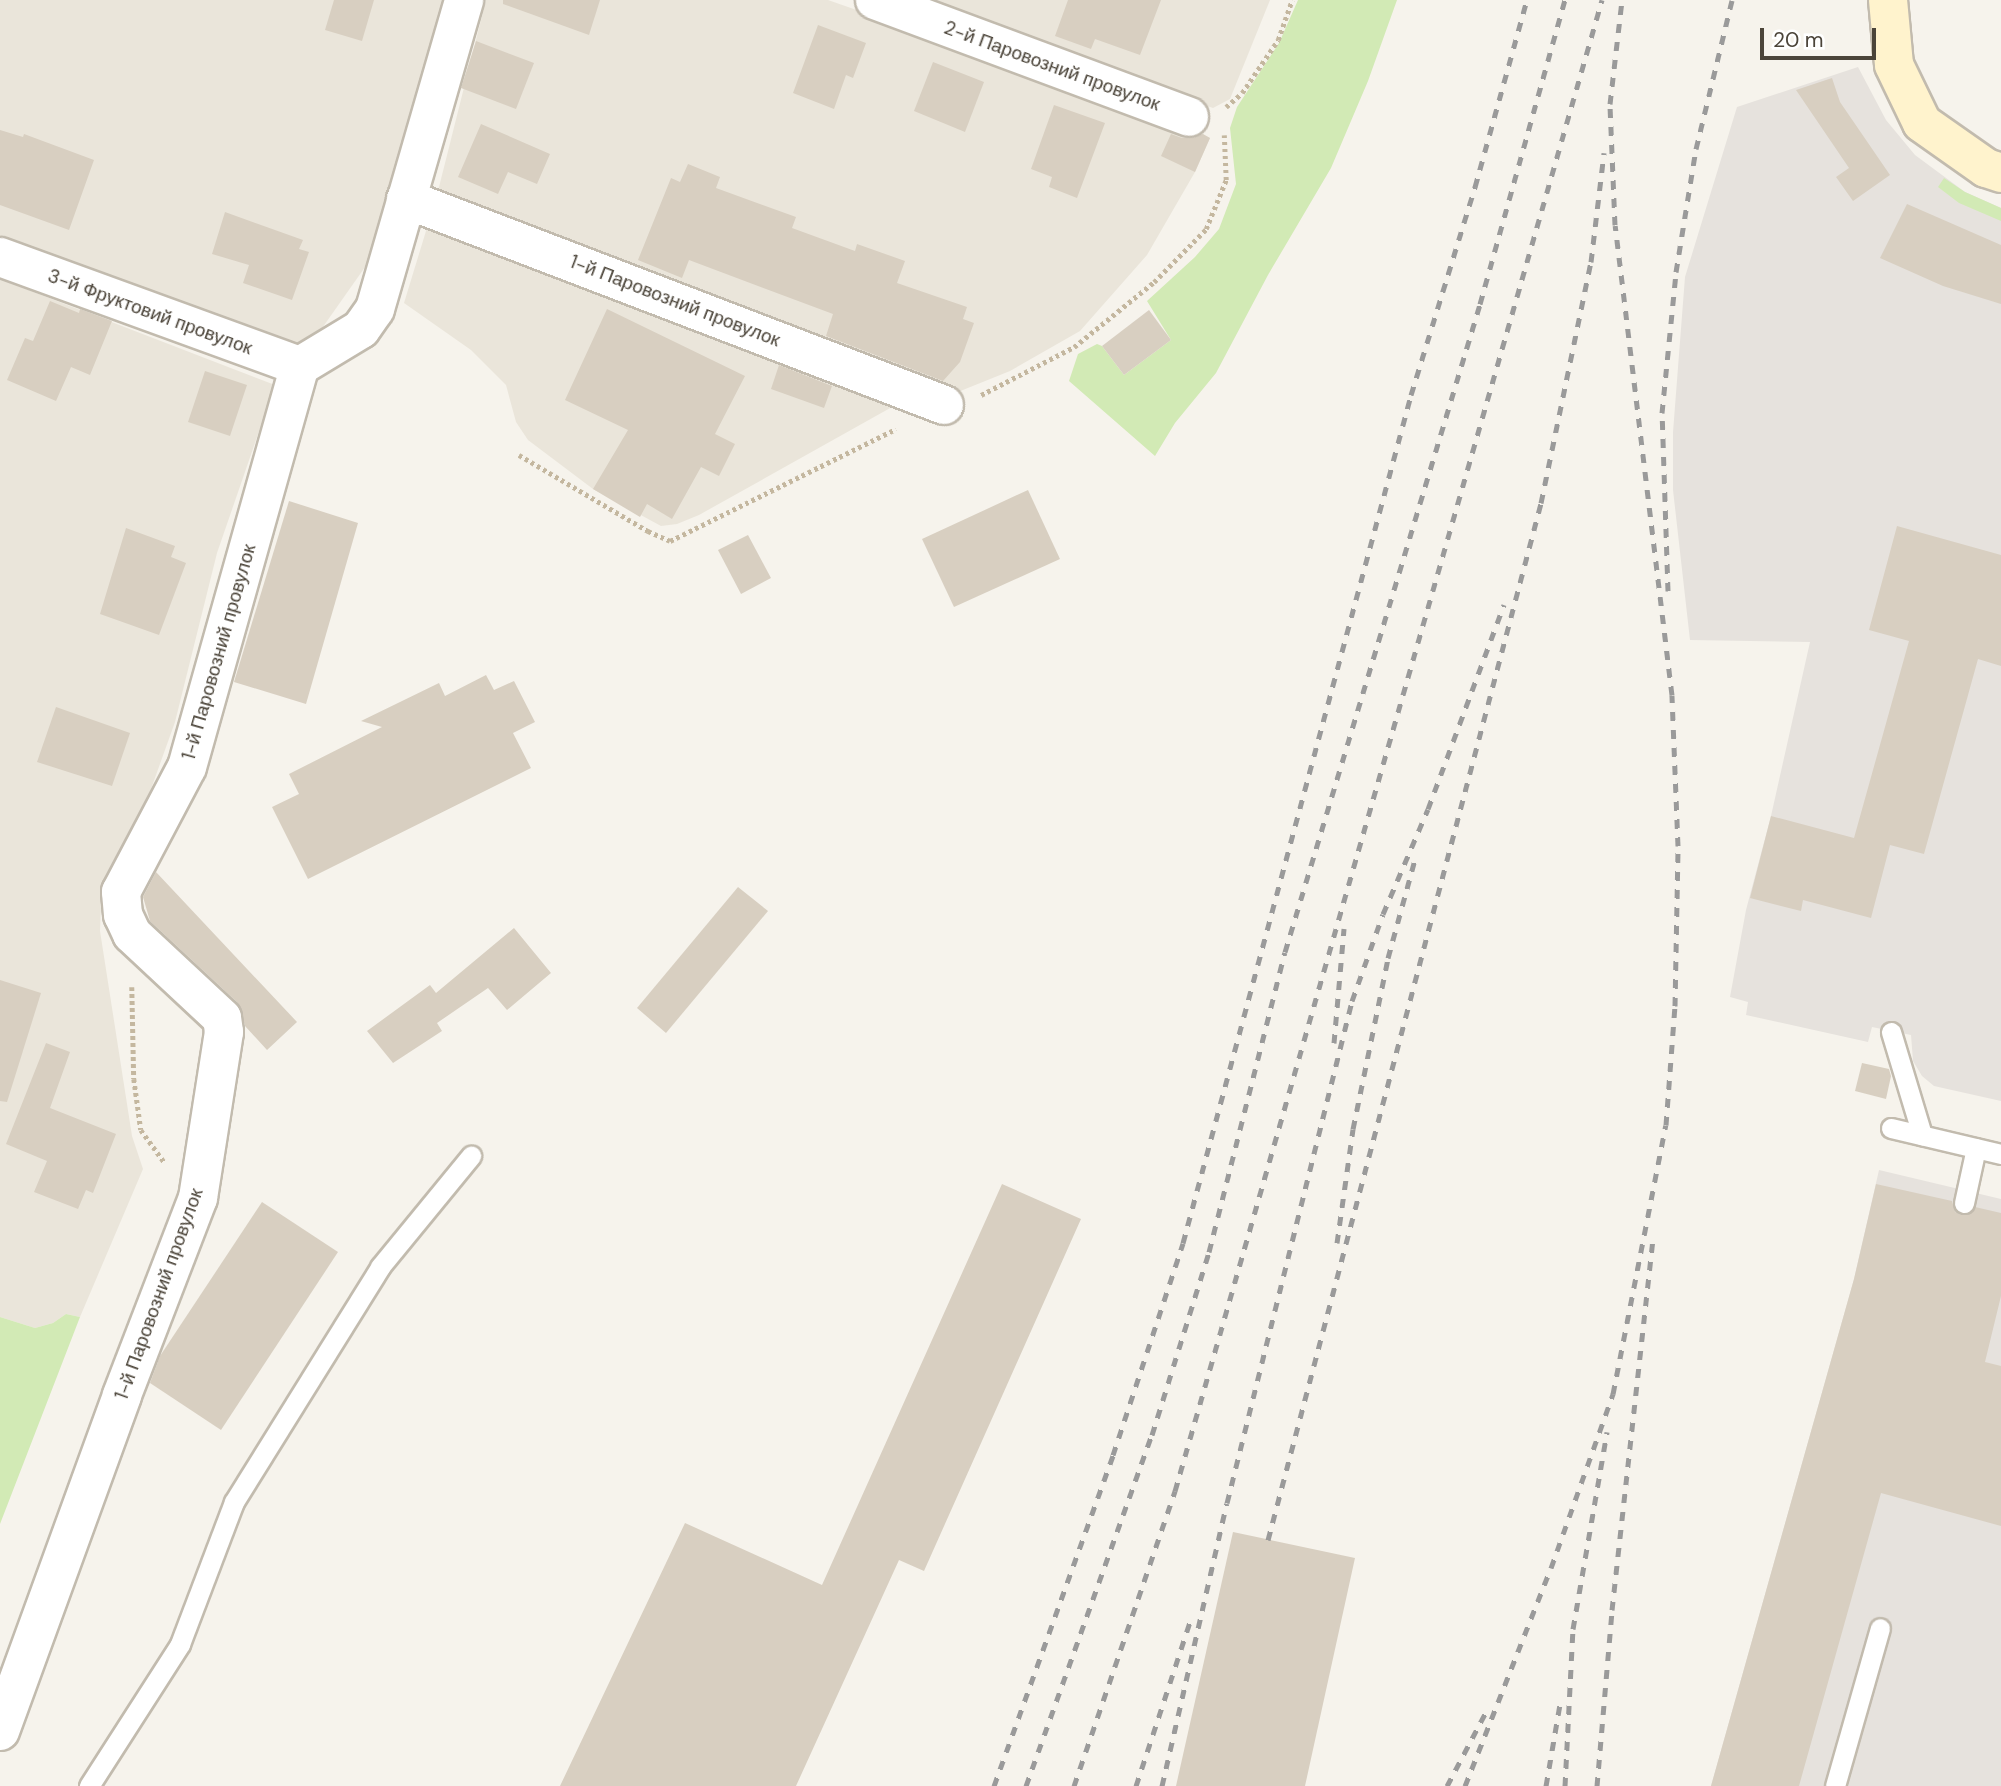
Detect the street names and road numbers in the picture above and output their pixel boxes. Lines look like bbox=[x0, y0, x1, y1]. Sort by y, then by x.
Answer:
street label: 2-й Паровозний провулок bbox=[941, 16, 1163, 116]
street label: 1-й Паровозний провулок bbox=[567, 250, 783, 352]
street label: 3-й Фруктовий провулок bbox=[45, 264, 255, 360]
street label: 1-й Паровозний провулок bbox=[177, 542, 261, 762]
street label: 1-й Паровозний провулок bbox=[110, 1185, 208, 1403]

